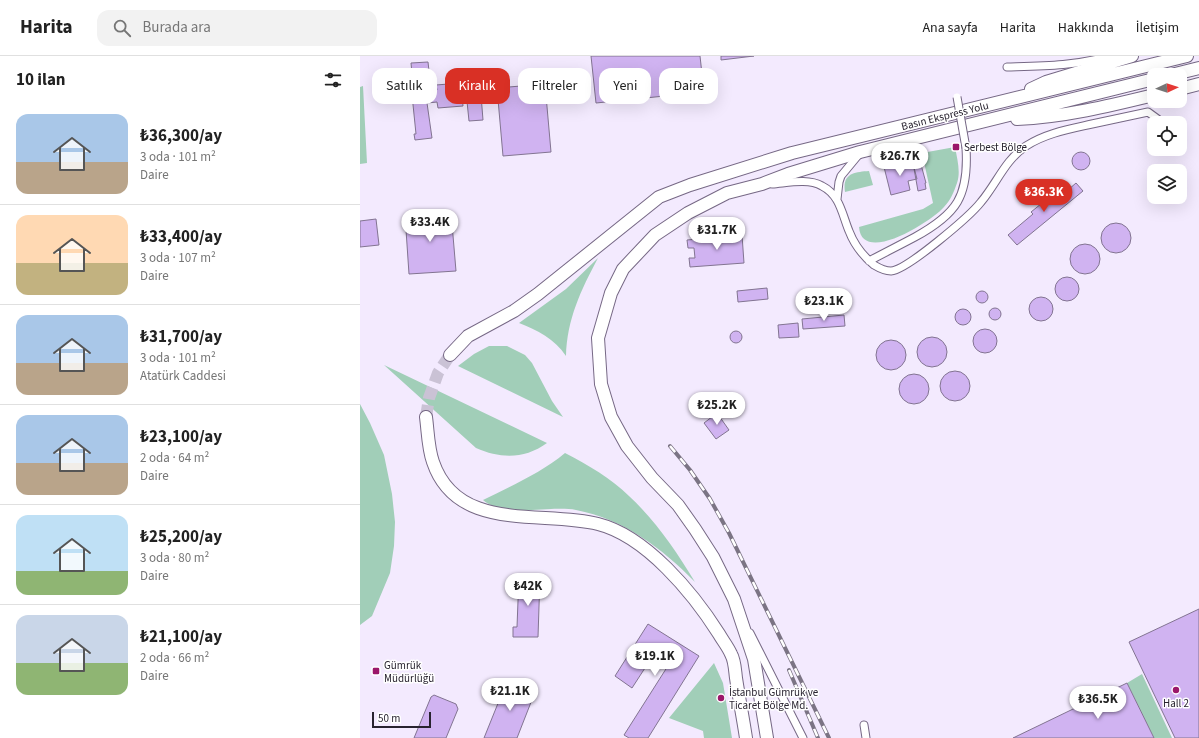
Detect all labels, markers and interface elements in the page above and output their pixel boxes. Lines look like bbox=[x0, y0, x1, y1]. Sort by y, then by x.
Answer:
search box bbox=[97, 10, 377, 46]
text: Harita bbox=[20, 14, 73, 41]
icon: search bbox=[111, 17, 133, 39]
text: Burada ara bbox=[143, 17, 211, 38]
text: Ana sayfa bbox=[922, 18, 978, 38]
text: Harita bbox=[1000, 18, 1036, 38]
text: Hakkında bbox=[1058, 18, 1114, 38]
text: İletişim bbox=[1136, 18, 1179, 38]
text: 10 ilan bbox=[16, 68, 66, 92]
chip: Satılık bbox=[372, 68, 437, 104]
chip: Kiralık bbox=[445, 68, 510, 104]
chip: Filtreler bbox=[518, 68, 591, 104]
chip: Yeni bbox=[599, 68, 651, 104]
chip: Daire bbox=[659, 68, 718, 104]
north arrow bbox=[1147, 68, 1187, 108]
map controls bbox=[1147, 68, 1187, 204]
icon: filters bbox=[322, 69, 344, 91]
street label: Basın Ekspress Yolu bbox=[900, 98, 990, 134]
button: locate bbox=[1147, 116, 1187, 156]
text: ₺36,300/ay bbox=[140, 124, 222, 148]
icon: home bbox=[48, 130, 96, 178]
place label: Serbest Bölge bbox=[964, 140, 1028, 155]
marker: Serbest Bölge bbox=[951, 142, 961, 152]
pin: ₺26.7K bbox=[867, 143, 933, 177]
text: ₺26.7K bbox=[880, 147, 920, 165]
text: 3 oda · 101 m² bbox=[140, 148, 216, 166]
button: layers bbox=[1147, 164, 1187, 204]
text: Daire bbox=[140, 166, 169, 184]
pin: ₺36.3K bbox=[1011, 179, 1077, 213]
text: ₺36.3K bbox=[1024, 183, 1064, 201]
pin: ₺33.4K bbox=[397, 209, 463, 243]
text: ₺33.4K bbox=[410, 213, 450, 231]
pin: ₺31.7K bbox=[684, 217, 750, 251]
text: ₺31.7K bbox=[697, 221, 737, 239]
text: ₺33,400/ay bbox=[140, 225, 222, 249]
icon: home bbox=[48, 231, 96, 279]
text: 3 oda · 107 m² bbox=[140, 249, 216, 267]
text: Daire bbox=[140, 267, 169, 285]
pin: ₺23.1K bbox=[791, 288, 857, 322]
text: ₺23.1K bbox=[804, 292, 844, 310]
text: ₺31,700/ay bbox=[140, 325, 222, 349]
icon: home bbox=[48, 331, 96, 379]
text: 3 oda · 101 m² bbox=[140, 349, 216, 367]
text: Atatürk Caddesi bbox=[140, 367, 226, 385]
pin: ₺25.2K bbox=[684, 392, 750, 426]
text: ₺25.2K bbox=[697, 396, 737, 414]
text: ₺23,100/ay bbox=[140, 425, 222, 449]
icon: home bbox=[48, 431, 96, 479]
text: 2 oda · 64 m² bbox=[140, 449, 209, 467]
text: Daire bbox=[140, 467, 169, 485]
text: ₺25,200/ay bbox=[140, 525, 222, 549]
icon: home bbox=[48, 531, 96, 579]
text: 3 oda · 80 m² bbox=[140, 549, 209, 567]
text: Daire bbox=[140, 567, 169, 585]
pin: ₺42K bbox=[504, 573, 552, 607]
text: ₺42K bbox=[514, 577, 542, 595]
text: ₺21,100/ay bbox=[140, 625, 222, 649]
icon: home bbox=[48, 631, 96, 679]
pin: ₺19.1K bbox=[622, 643, 688, 677]
text: ₺19.1K bbox=[635, 647, 675, 665]
text: 2 oda · 66 m² bbox=[140, 649, 209, 667]
place label: Gümrük Müdürlüğü bbox=[384, 658, 434, 686]
marker: Gümrük Müdürlüğü bbox=[371, 666, 381, 676]
text: Daire bbox=[140, 667, 169, 685]
pin: ₺21.1K bbox=[477, 678, 543, 712]
text: ₺21.1K bbox=[490, 682, 530, 700]
place label: İstanbul Gümrük ve Ticaret Bölge Md. bbox=[729, 685, 819, 713]
marker: Hall 2 bbox=[1171, 685, 1181, 695]
pin: ₺36.5K bbox=[1065, 686, 1131, 720]
text: ₺36.5K bbox=[1078, 690, 1118, 708]
marker: İstanbul Gümrük ve Ticaret Bölge Md. bbox=[716, 693, 726, 703]
place label: Hall 2 bbox=[1163, 696, 1189, 711]
scale bar bbox=[372, 710, 431, 729]
text: 50 m bbox=[378, 711, 400, 726]

